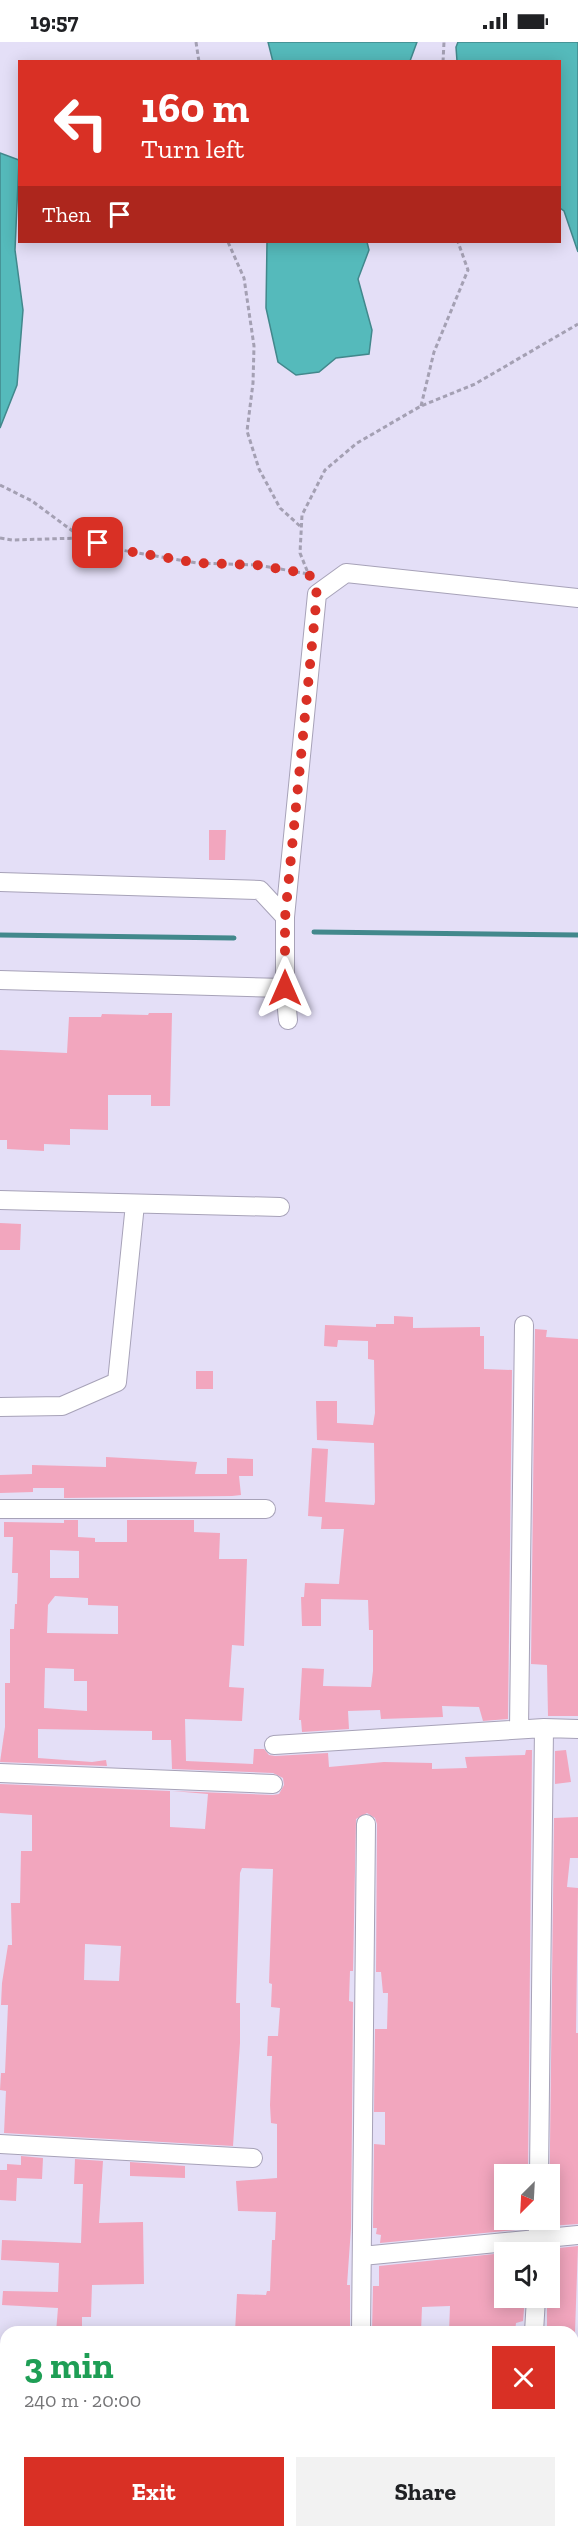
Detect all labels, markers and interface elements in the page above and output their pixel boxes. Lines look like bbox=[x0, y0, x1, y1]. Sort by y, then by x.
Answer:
text: 19:57 bbox=[30, 8, 79, 35]
text: 160 m bbox=[141, 82, 249, 133]
icon: left bbox=[42, 84, 120, 162]
text: Turn left bbox=[141, 133, 244, 165]
icon: arrive bbox=[103, 198, 136, 231]
text: Then bbox=[42, 201, 91, 228]
pin bbox=[72, 517, 123, 568]
icon: arrive bbox=[81, 526, 114, 559]
position arrow bbox=[253, 956, 317, 1020]
north arrow bbox=[494, 2164, 560, 2230]
map controls bbox=[494, 2164, 560, 2308]
button: sound bbox=[494, 2242, 560, 2308]
text: 3 min bbox=[24, 2344, 114, 2387]
button: close bbox=[492, 2346, 555, 2409]
text: 240 m · 20:00 bbox=[24, 2388, 141, 2412]
button: Exit bbox=[24, 2457, 284, 2526]
button: Share bbox=[296, 2457, 555, 2526]

